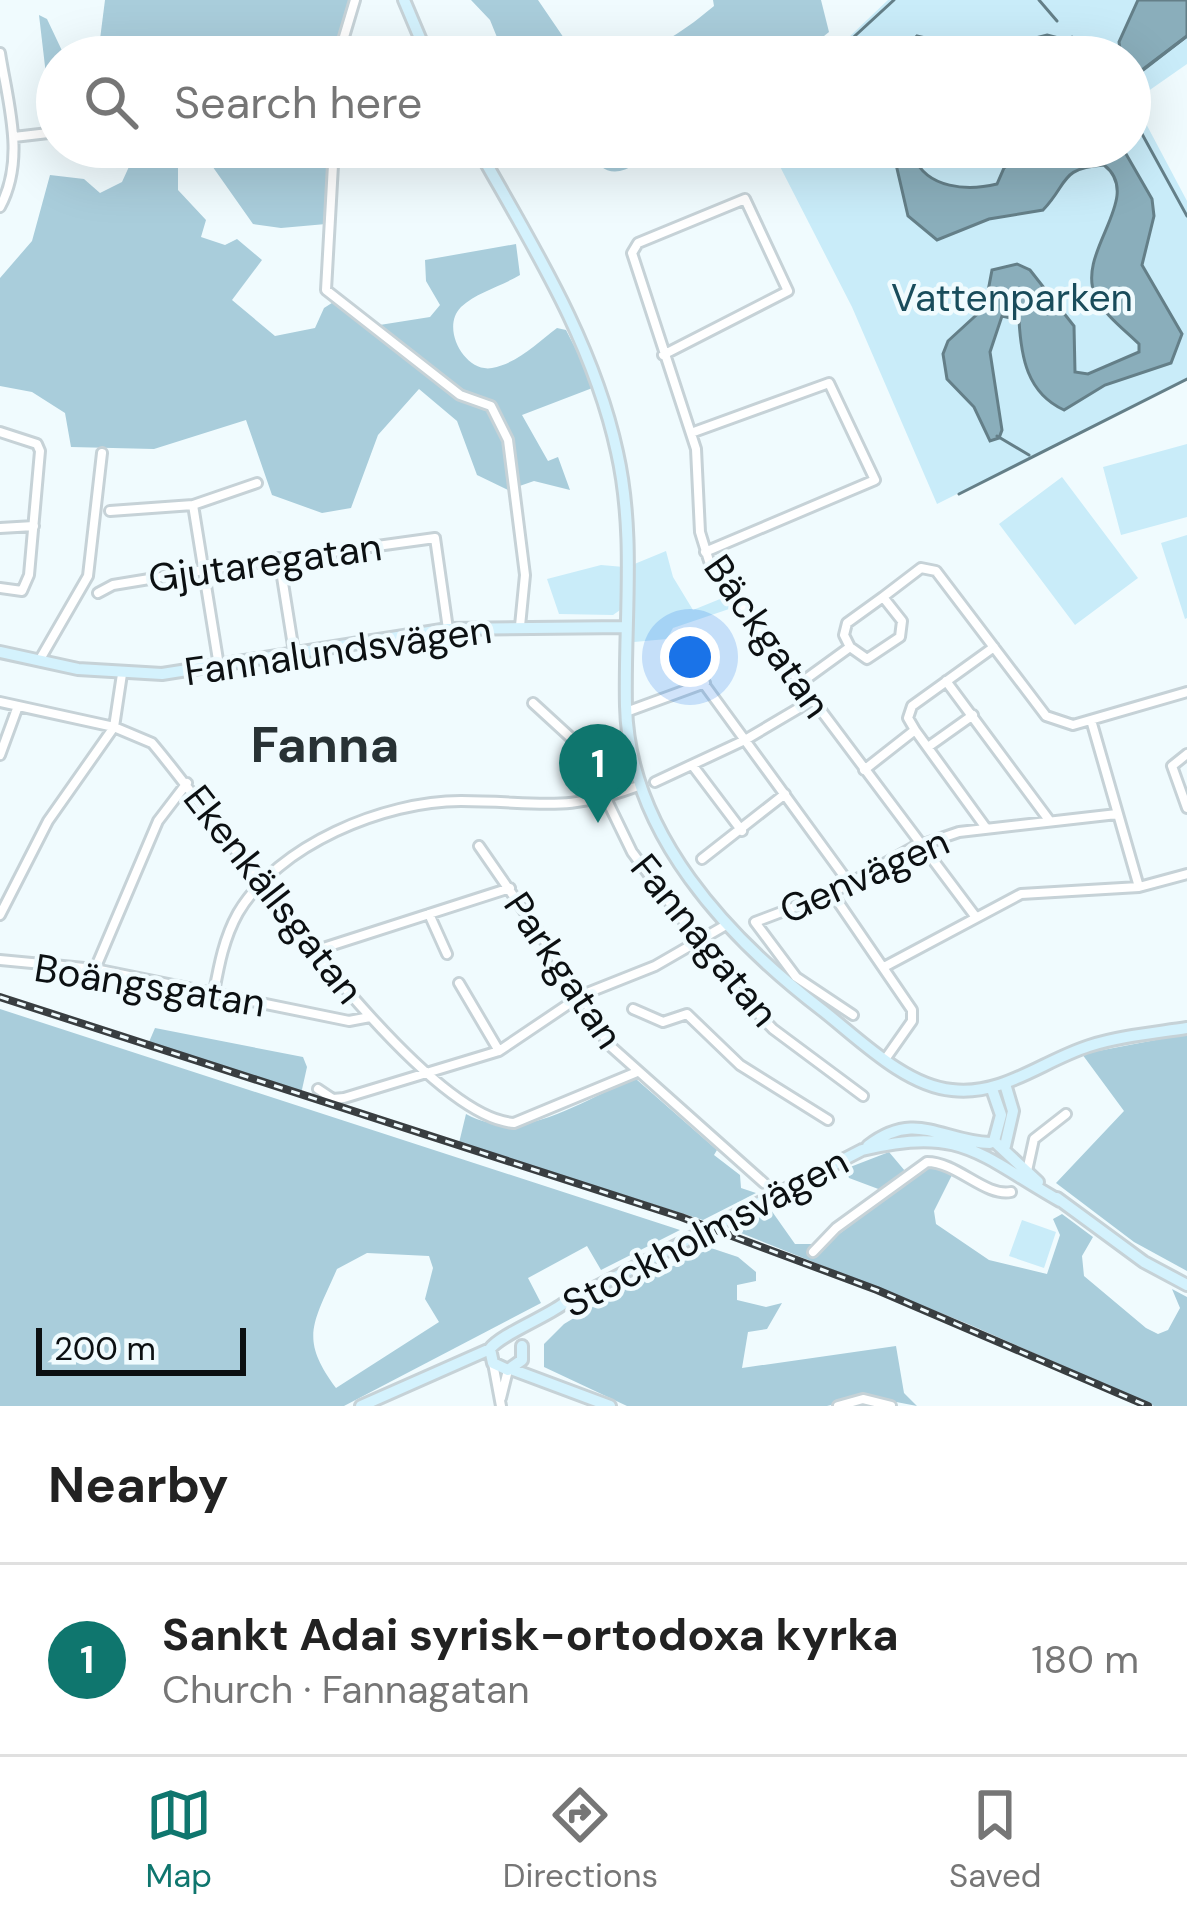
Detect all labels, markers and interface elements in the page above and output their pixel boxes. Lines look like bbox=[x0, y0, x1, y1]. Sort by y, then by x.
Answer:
search box bbox=[36, 36, 1151, 168]
icon: search bbox=[78, 69, 144, 135]
text: Search here bbox=[174, 73, 422, 132]
park label: Vattenparken bbox=[891, 272, 1133, 323]
street label: Gjutaregatan bbox=[145, 521, 385, 604]
street label: Bäckgatan bbox=[693, 545, 842, 728]
street label: Fannalundsvägen bbox=[181, 604, 495, 697]
your location bbox=[660, 627, 720, 687]
district label: Fanna bbox=[251, 711, 399, 778]
pin: 1 bbox=[559, 724, 637, 823]
street label: Ekenkällsgatan bbox=[172, 775, 375, 1014]
street label: Genvägen bbox=[772, 816, 957, 935]
street label: Fannagatan bbox=[619, 843, 790, 1037]
street label: Parkgatan bbox=[493, 882, 635, 1058]
street label: Boängsgatan bbox=[31, 942, 269, 1029]
street label: Stockholmsvägen bbox=[554, 1136, 857, 1329]
scale bar bbox=[36, 1322, 246, 1375]
text: 200 m bbox=[54, 1327, 156, 1370]
text: Nearby bbox=[48, 1451, 229, 1518]
text: Sankt Adai syrisk-ortodoxa kyrka bbox=[162, 1605, 899, 1664]
text: 1 bbox=[80, 1634, 94, 1685]
text: 180 m bbox=[1031, 1634, 1139, 1685]
text: Church · Fannagatan bbox=[162, 1664, 530, 1715]
tab: Map bbox=[145, 1782, 212, 1897]
tab: Directions bbox=[503, 1782, 658, 1897]
tab: Saved bbox=[949, 1782, 1042, 1897]

